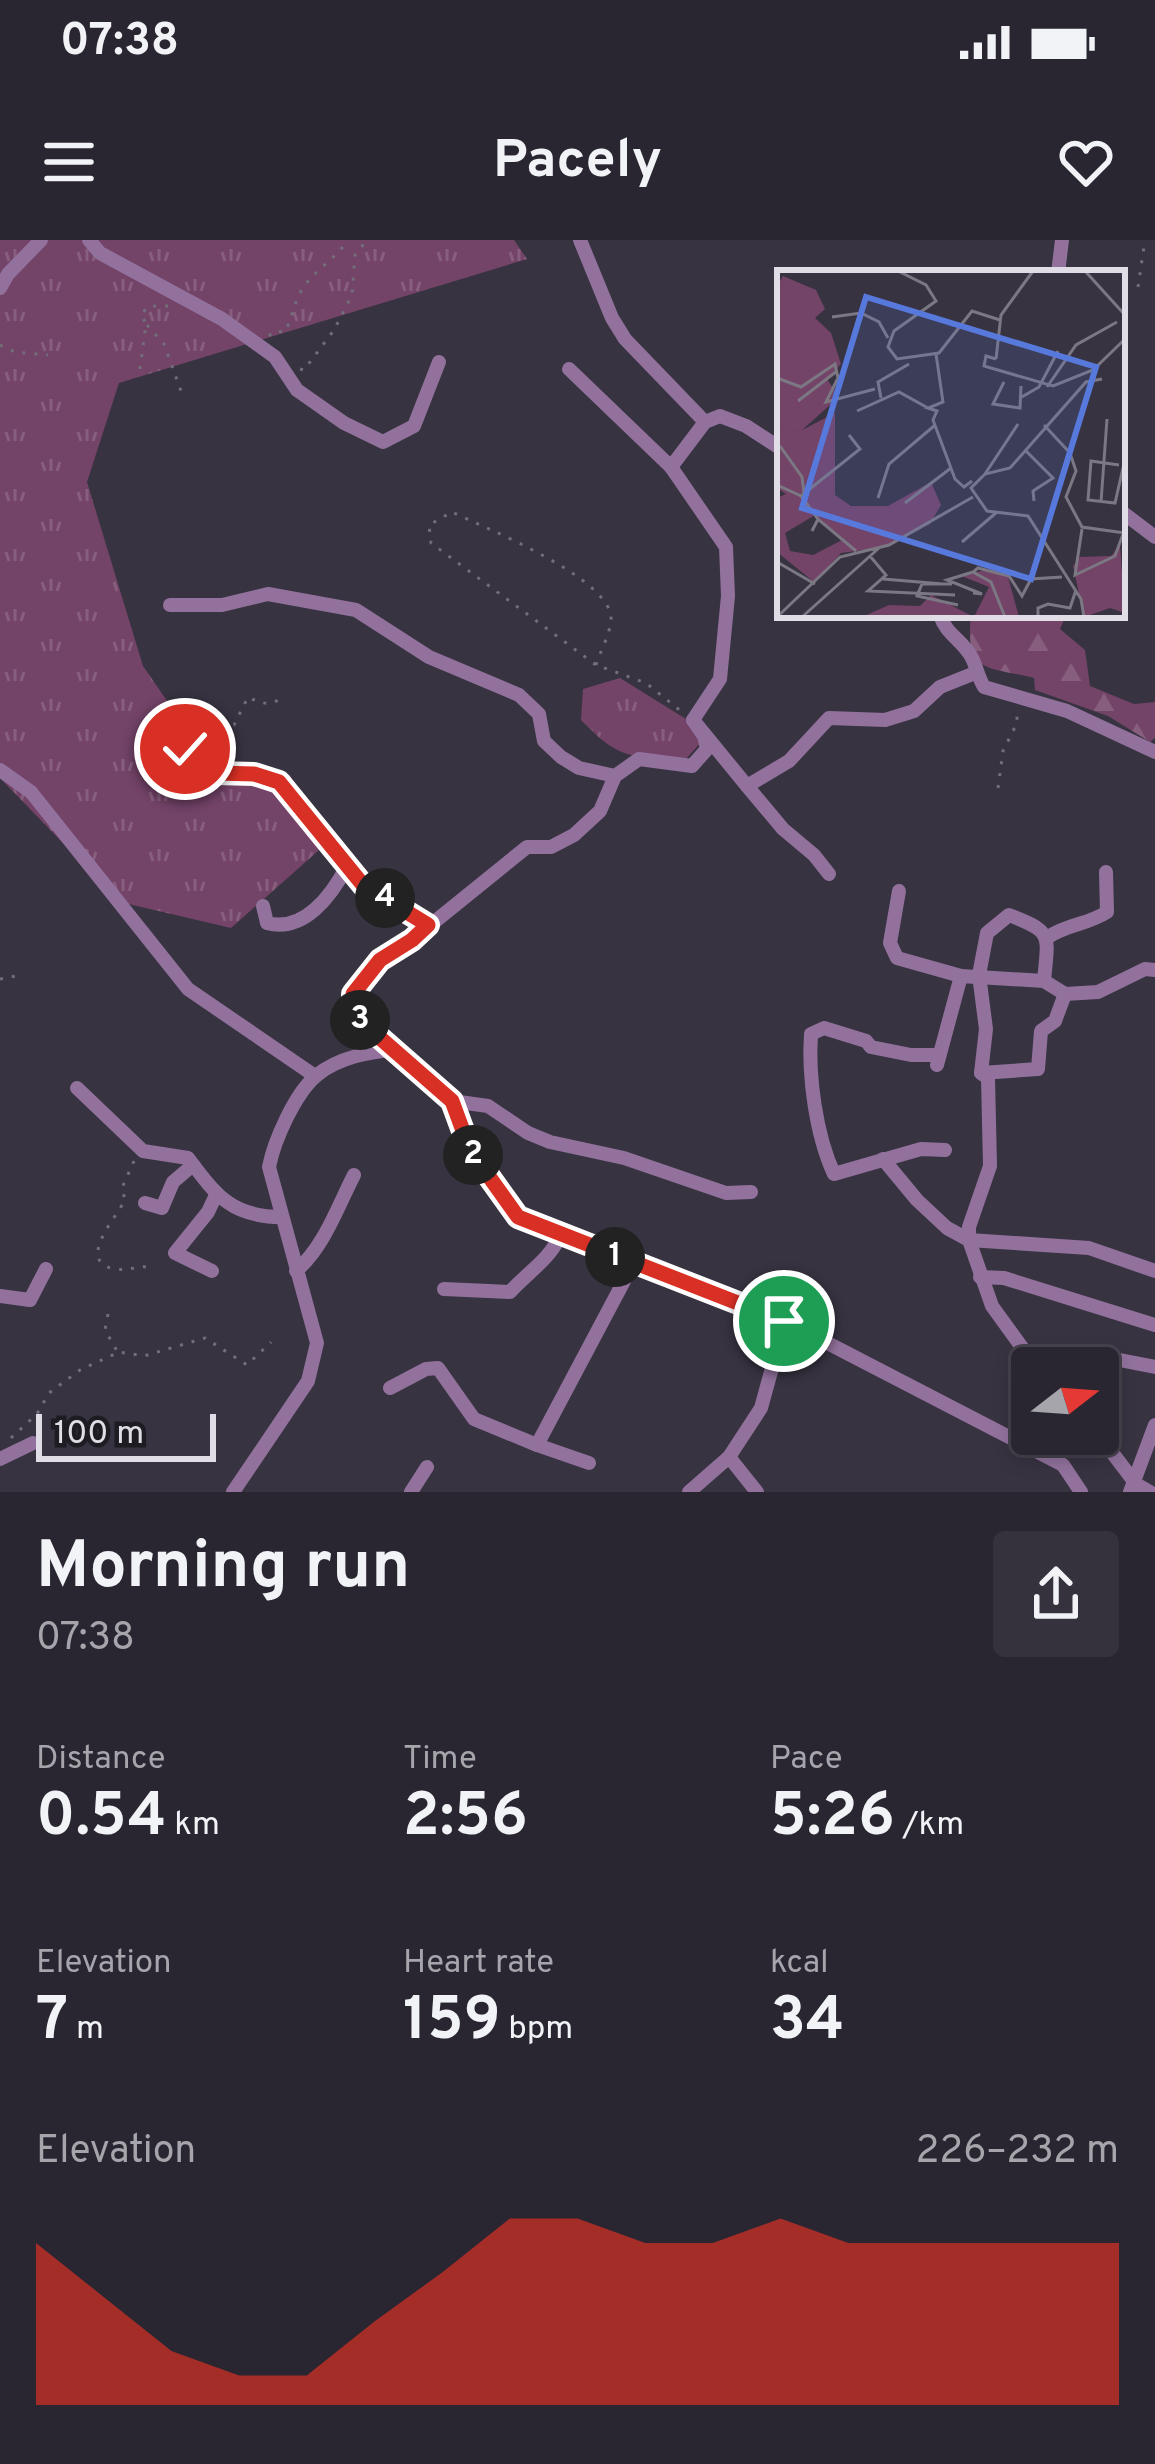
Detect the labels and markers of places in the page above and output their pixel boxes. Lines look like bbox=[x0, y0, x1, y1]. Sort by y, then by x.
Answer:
pin bbox=[134, 698, 236, 800]
pin: 4 bbox=[355, 868, 415, 928]
pin: 3 bbox=[330, 990, 390, 1050]
pin: 2 bbox=[443, 1125, 503, 1185]
pin: 1 bbox=[585, 1227, 645, 1287]
pin bbox=[733, 1270, 835, 1372]

